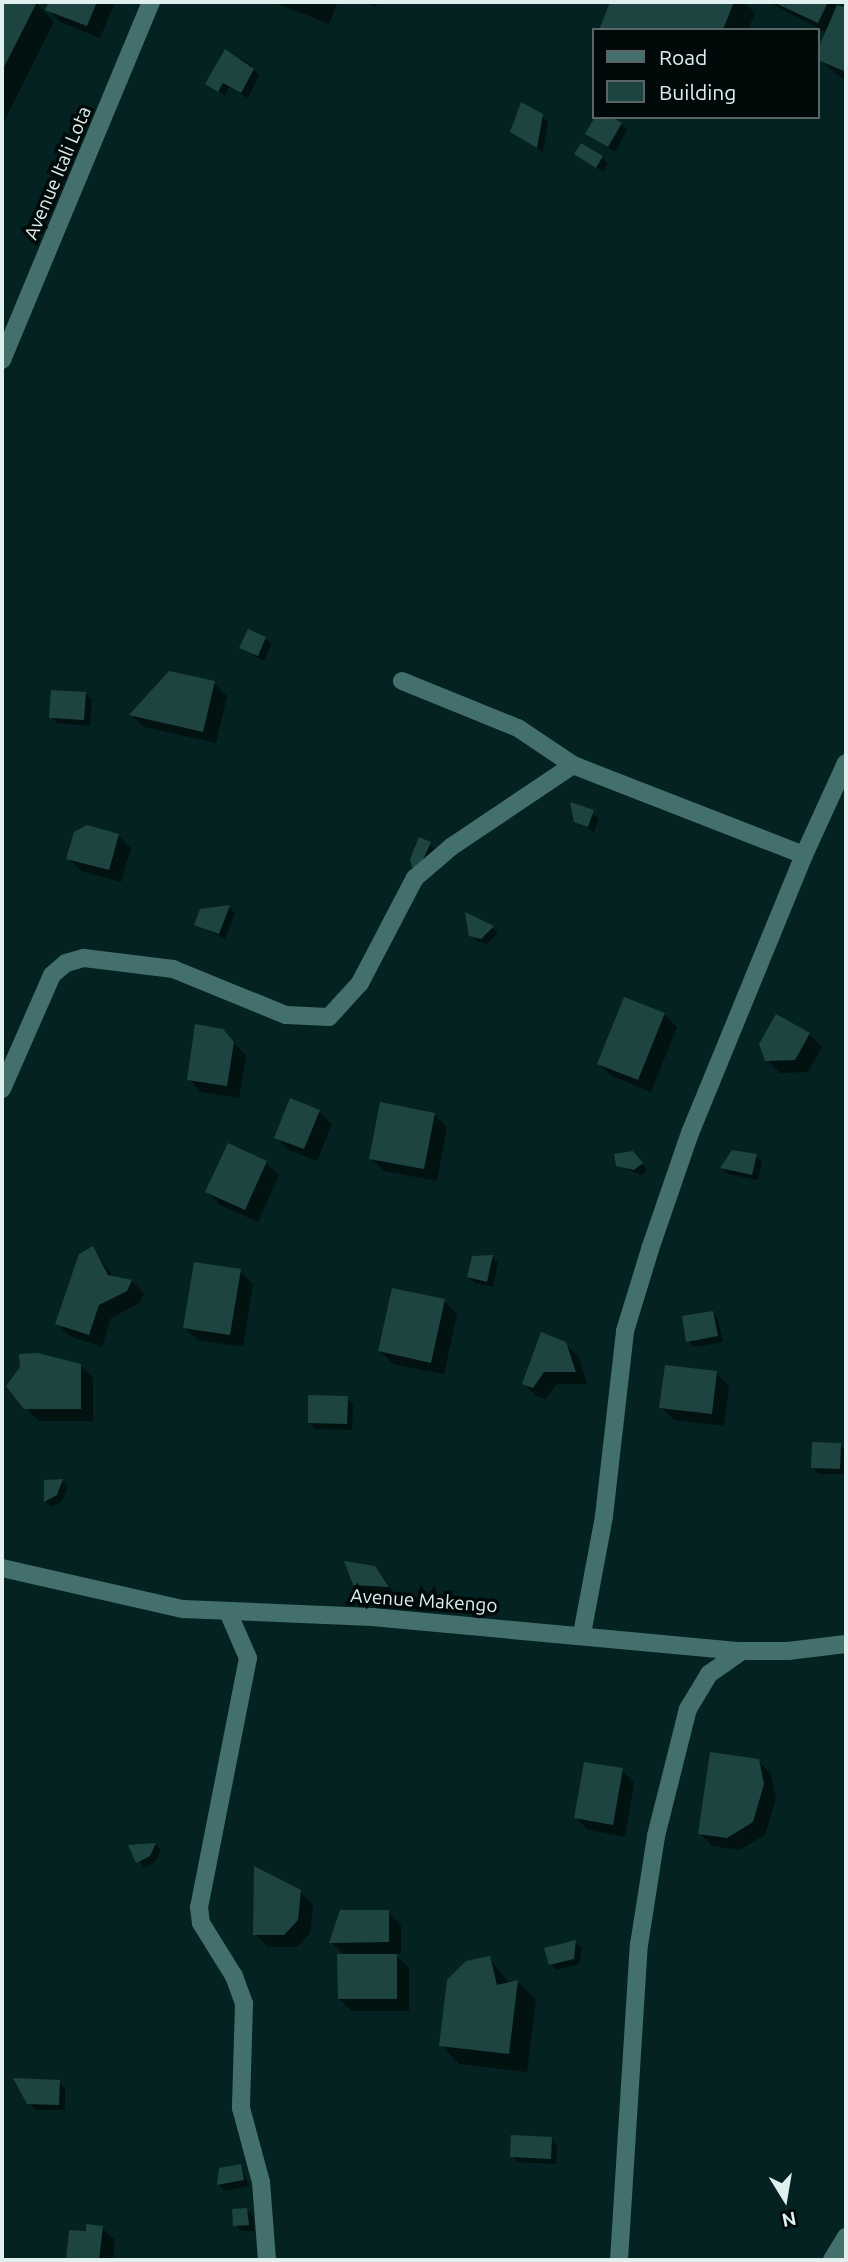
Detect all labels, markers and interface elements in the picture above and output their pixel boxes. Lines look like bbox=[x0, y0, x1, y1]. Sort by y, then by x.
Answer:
legend bbox=[592, 28, 820, 119]
text: Road bbox=[659, 45, 707, 69]
text: Building bbox=[659, 80, 736, 104]
street label: Avenue Itali Lota bbox=[20, 103, 96, 243]
street label: Avenue Makengo bbox=[350, 1584, 498, 1618]
north arrow bbox=[750, 2164, 820, 2234]
text: N bbox=[780, 2207, 798, 2232]

